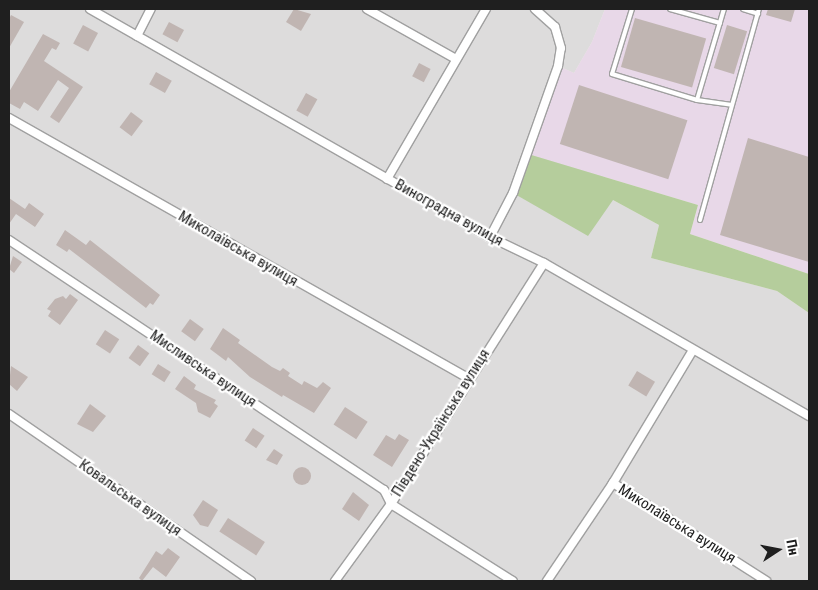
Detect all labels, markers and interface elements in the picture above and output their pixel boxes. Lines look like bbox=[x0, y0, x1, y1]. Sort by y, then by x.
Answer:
street label: Виноградна вулиця bbox=[392, 176, 506, 250]
street label: Миколаївська вулиця bbox=[175, 207, 301, 291]
street label: Мисливська вулиця bbox=[146, 327, 260, 411]
street label: Південо-Українська вулиця bbox=[388, 346, 494, 500]
street label: Ковальська вулиця bbox=[75, 456, 185, 540]
street label: Миколаївська вулиця bbox=[615, 481, 739, 567]
north arrow bbox=[753, 525, 803, 575]
text: Пн bbox=[783, 538, 802, 556]

